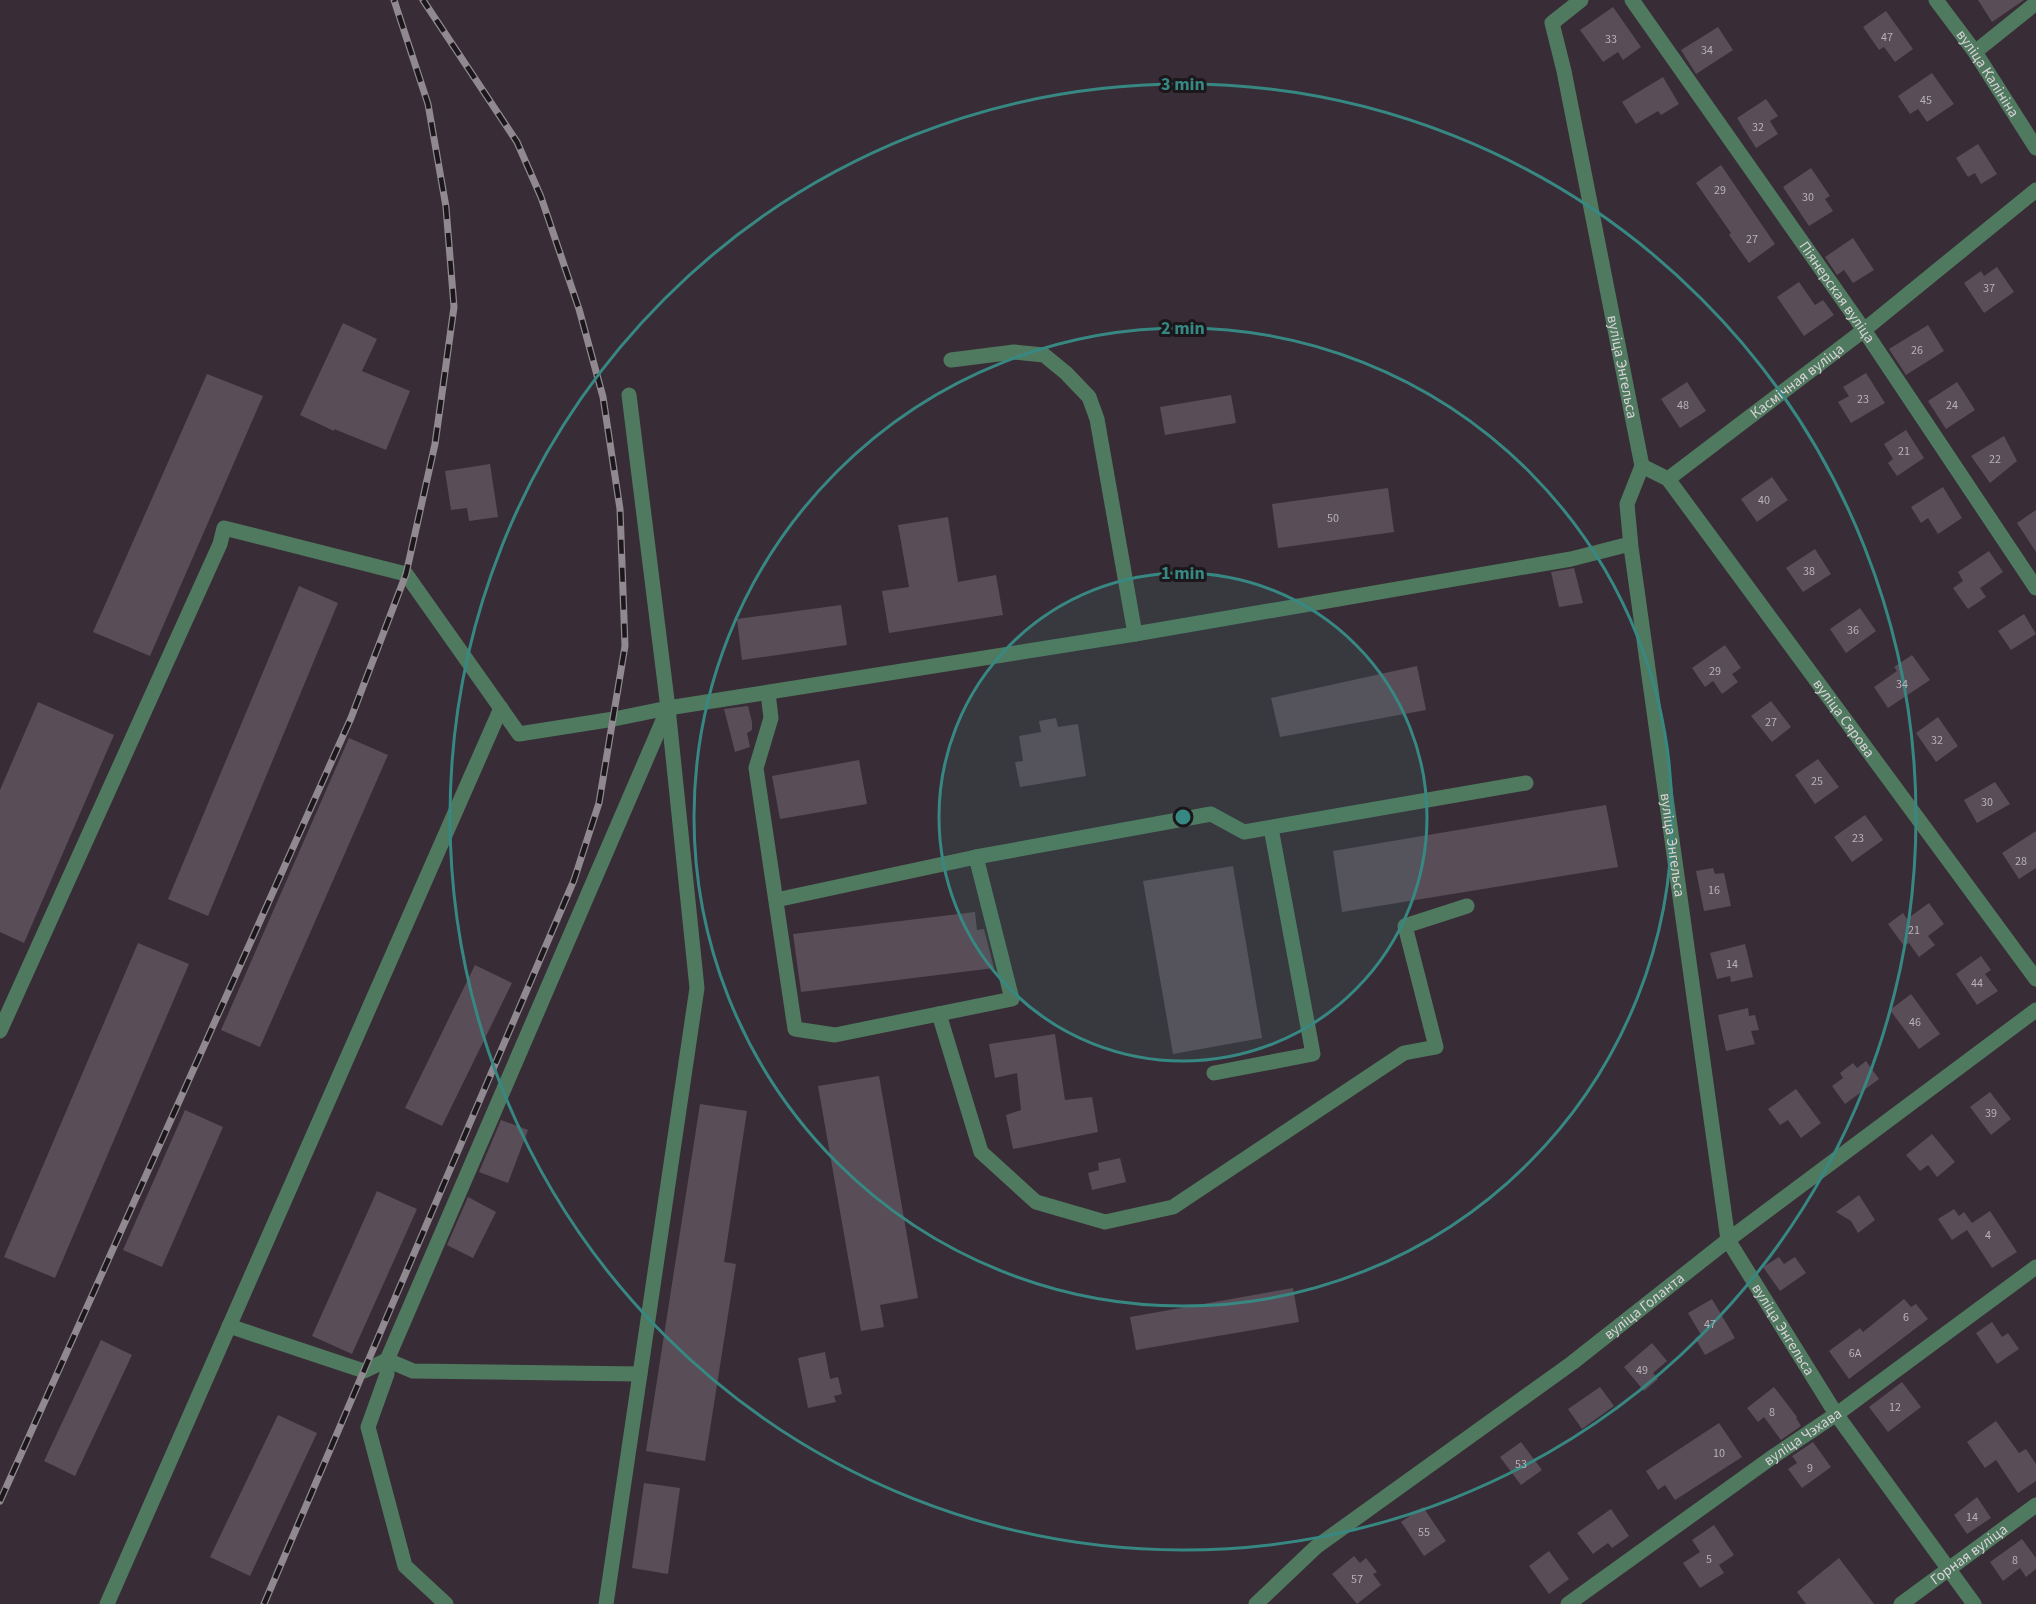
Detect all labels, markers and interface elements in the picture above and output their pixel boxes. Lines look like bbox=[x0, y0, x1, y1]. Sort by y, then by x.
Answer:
street label: вуліца Калініна bbox=[1951, 25, 2024, 121]
house number: 47 bbox=[1881, 29, 1893, 46]
house number: 33 bbox=[1605, 31, 1617, 48]
house number: 34 bbox=[1701, 42, 1713, 59]
text: 3 min bbox=[1161, 72, 1205, 97]
house number: 45 bbox=[1920, 92, 1932, 109]
house number: 32 bbox=[1752, 119, 1764, 136]
house number: 29 bbox=[1714, 182, 1726, 199]
house number: 30 bbox=[1802, 189, 1814, 206]
house number: 27 bbox=[1746, 231, 1758, 248]
street label: Піянерская вуліца bbox=[1794, 237, 1880, 347]
house number: 37 bbox=[1983, 280, 1995, 297]
street label: вуліца Энгельса bbox=[1602, 313, 1643, 420]
text: 2 min bbox=[1161, 316, 1205, 341]
street label: Касмічная вуліца bbox=[1746, 338, 1848, 423]
house number: 26 bbox=[1911, 342, 1923, 359]
house number: 23 bbox=[1857, 391, 1869, 408]
house number: 48 bbox=[1677, 397, 1689, 414]
house number: 24 bbox=[1946, 397, 1958, 414]
house number: 21 bbox=[1898, 443, 1910, 460]
house number: 22 bbox=[1989, 451, 2001, 468]
house number: 40 bbox=[1758, 492, 1770, 509]
house number: 50 bbox=[1327, 510, 1339, 527]
text: 1 min bbox=[1161, 561, 1205, 586]
house number: 38 bbox=[1803, 563, 1815, 580]
house number: 36 bbox=[1847, 622, 1859, 639]
house number: 29 bbox=[1709, 663, 1721, 680]
street label: вуліца Сярова bbox=[1808, 674, 1880, 762]
house number: 34 bbox=[1896, 676, 1908, 693]
house number: 27 bbox=[1765, 714, 1777, 731]
house number: 32 bbox=[1931, 732, 1943, 749]
house number: 25 bbox=[1811, 773, 1823, 790]
street label: вуліца Энгельса bbox=[1655, 792, 1690, 898]
house number: 30 bbox=[1981, 794, 1993, 811]
centre of rings bbox=[1173, 807, 1193, 827]
house number: 23 bbox=[1852, 830, 1864, 847]
house number: 28 bbox=[2015, 853, 2027, 870]
house number: 16 bbox=[1708, 882, 1720, 899]
house number: 21 bbox=[1908, 922, 1920, 939]
house number: 14 bbox=[1726, 956, 1738, 973]
house number: 44 bbox=[1971, 975, 1983, 992]
house number: 46 bbox=[1909, 1014, 1921, 1031]
house number: 39 bbox=[1985, 1105, 1997, 1122]
house number: 4 bbox=[1985, 1227, 1991, 1244]
street label: вуліца Голанта bbox=[1600, 1268, 1689, 1344]
street label: вуліца Энгельса bbox=[1747, 1279, 1820, 1379]
house number: 6 bbox=[1903, 1309, 1909, 1326]
house number: 47 bbox=[1704, 1316, 1716, 1333]
house number: 6А bbox=[1849, 1345, 1862, 1362]
house number: 49 bbox=[1636, 1362, 1648, 1379]
house number: 12 bbox=[1889, 1399, 1901, 1416]
street label: вуліца Чэхава bbox=[1759, 1403, 1846, 1471]
house number: 8 bbox=[1769, 1404, 1775, 1421]
house number: 10 bbox=[1713, 1445, 1725, 1462]
house number: 53 bbox=[1515, 1456, 1527, 1473]
house number: 9 bbox=[1807, 1460, 1813, 1477]
house number: 14 bbox=[1966, 1509, 1978, 1526]
street label: Горная вуліца bbox=[1926, 1519, 2012, 1590]
house number: 55 bbox=[1418, 1524, 1430, 1541]
house number: 5 bbox=[1706, 1551, 1712, 1568]
house number: 8 bbox=[2012, 1552, 2018, 1569]
house number: 57 bbox=[1351, 1571, 1363, 1588]

